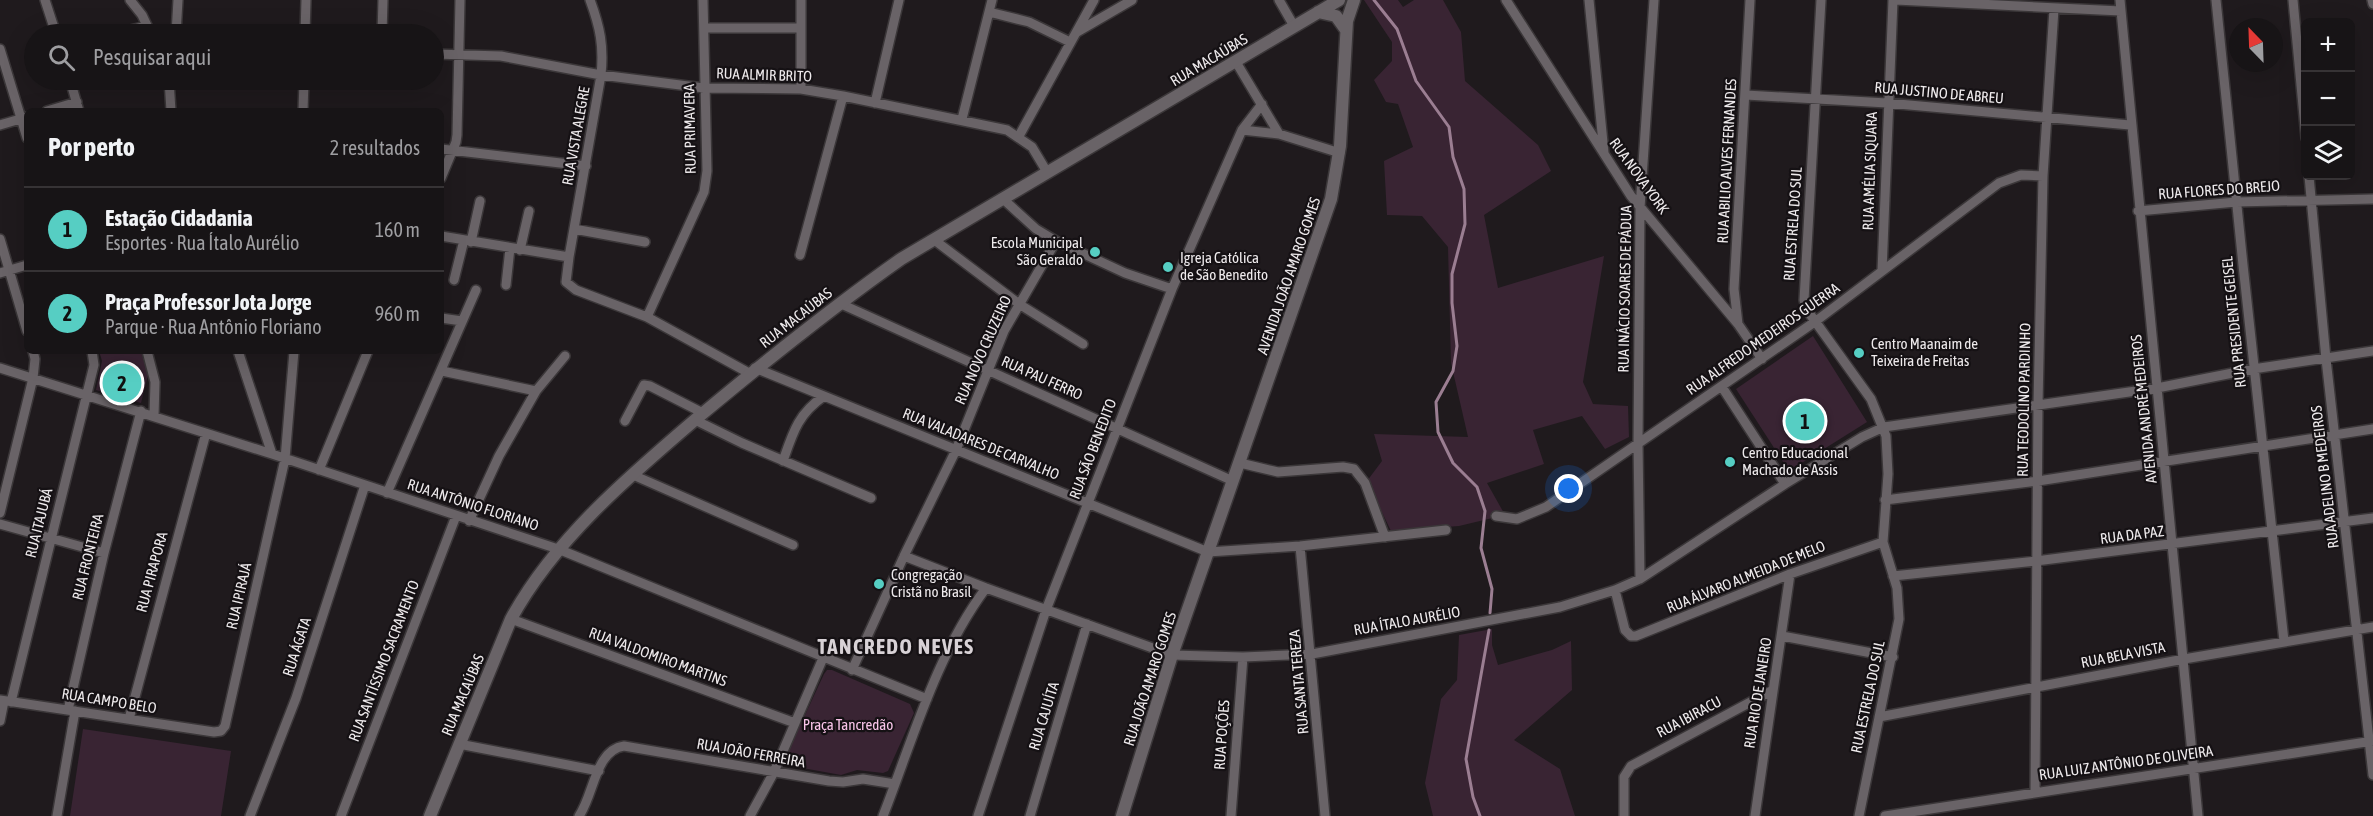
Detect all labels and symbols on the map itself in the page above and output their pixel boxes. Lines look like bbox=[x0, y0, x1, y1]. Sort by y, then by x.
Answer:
north arrow bbox=[2229, 18, 2283, 72]
street label: RUA MACAÚBAS bbox=[1167, 30, 1250, 89]
street label: RUA ALMIR BRITO bbox=[716, 64, 812, 85]
street label: RUA ABILIO ALVES FERNANDES bbox=[1714, 78, 1739, 244]
street label: RUA JUSTINO DE ABREU bbox=[1874, 78, 2004, 107]
street label: RUA PRIMAVERA bbox=[680, 83, 699, 174]
street label: RUA VISTA ALEGRE bbox=[558, 85, 593, 187]
street label: RUA AMÉLIA SIQUARA bbox=[1859, 111, 1880, 231]
street label: RUA NOVA YORK bbox=[1606, 135, 1673, 217]
street label: RUA ESTRELA DO SUL bbox=[1780, 166, 1805, 282]
street label: RUA FLORES DO BREJO bbox=[2157, 177, 2281, 202]
street label: AVENIDA JOÃO AMARO GOMES bbox=[1254, 195, 1323, 357]
street label: RUA INÁCIO SOARES DE PÁDUA bbox=[1615, 205, 1634, 373]
place label: Escola Municipal São Geraldo bbox=[991, 234, 1083, 268]
marker: Escola Municipal São Geraldo bbox=[1088, 245, 1102, 259]
place label: Igreja Católica de São Benedito bbox=[1180, 249, 1268, 283]
street label: RUA PRESIDENTE GEISEL bbox=[2218, 255, 2249, 389]
marker: Igreja Católica de São Benedito bbox=[1161, 260, 1175, 274]
street label: RUA ALFREDO MEDEIROS GUERRA bbox=[1683, 279, 1843, 398]
street label: RUA MACAÚBAS bbox=[756, 284, 835, 351]
street label: RUA NOVO CRUZEIRO bbox=[951, 292, 1014, 407]
street label: RUA TEODOLINO PARDINHO bbox=[2014, 323, 2033, 477]
street label: AVENIDA ANDRÉ MEDEIROS bbox=[2127, 334, 2160, 484]
place label: Centro Maanaim de Teixeira de Freitas bbox=[1871, 335, 1978, 369]
marker: Centro Maanaim de Teixeira de Freitas bbox=[1852, 346, 1866, 360]
street label: RUA PAU FERRO bbox=[999, 352, 1086, 403]
pin: 2 bbox=[102, 360, 142, 406]
street label: RUA SÃO BENEDITO bbox=[1066, 396, 1120, 501]
pin: 1 bbox=[1786, 398, 1824, 444]
street label: RUA VALADARES DE CARVALHO bbox=[900, 404, 1062, 483]
street label: RUA ADELINO B MEDEIROS bbox=[2307, 405, 2342, 549]
place label: Centro Educacional Machado de Assis bbox=[1742, 444, 1848, 478]
marker: Centro Educacional Machado de Assis bbox=[1723, 455, 1737, 469]
your location bbox=[1554, 474, 1583, 503]
street label: RUA ANTÔNIO FLORIANO bbox=[405, 475, 541, 534]
street label: RUA ITAJUBÁ bbox=[22, 486, 56, 559]
street label: RUA FRONTEIRA bbox=[69, 511, 107, 602]
street label: RUA DA PAZ bbox=[2099, 522, 2165, 547]
street label: RUA PIRAPORA bbox=[133, 529, 171, 614]
street label: RUA ÁLVARO ALMEIDA DE MELO bbox=[1664, 537, 1828, 616]
street label: RUA IPIRAJÁ bbox=[223, 560, 255, 631]
place label: Congregação Cristã no Brasil bbox=[891, 566, 972, 600]
street label: RUA SANTÍSSIMO SACRAMENTO bbox=[345, 577, 422, 744]
marker: Congregação Cristã no Brasil bbox=[872, 577, 886, 591]
street label: RUA ÍTALO AURÉLIO bbox=[1352, 603, 1462, 638]
street label: RUA JOÃO AMARO GOMES bbox=[1120, 610, 1179, 748]
street label: RUA ÁGATA bbox=[279, 615, 314, 679]
street label: RUA VALDOMIRO MARTINS bbox=[587, 624, 729, 689]
street label: RUA SANTA TEREZA bbox=[1285, 629, 1312, 735]
district label: TANCREDO NEVES bbox=[817, 634, 975, 658]
street label: RUA RIO DE JANEIRO bbox=[1740, 636, 1775, 750]
street label: RUA BELA VISTA bbox=[2079, 638, 2167, 671]
street label: RUA ESTRELA DO SUL bbox=[1847, 639, 1888, 755]
street label: RUA MACAÚBAS bbox=[438, 651, 487, 738]
street label: RUA CAJUÍTA bbox=[1025, 679, 1062, 752]
street label: RUA CAMPO BELO bbox=[60, 685, 158, 716]
street label: RUA IBIRACU bbox=[1653, 692, 1724, 741]
street label: RUA POÇÕES bbox=[1211, 700, 1232, 770]
park label: Praça Tancredão bbox=[803, 716, 893, 733]
street label: RUA JOÃO FERREIRA bbox=[695, 735, 807, 771]
street label: RUA LUIZ ANTÔNIO DE OLIVEIRA bbox=[2038, 742, 2215, 783]

